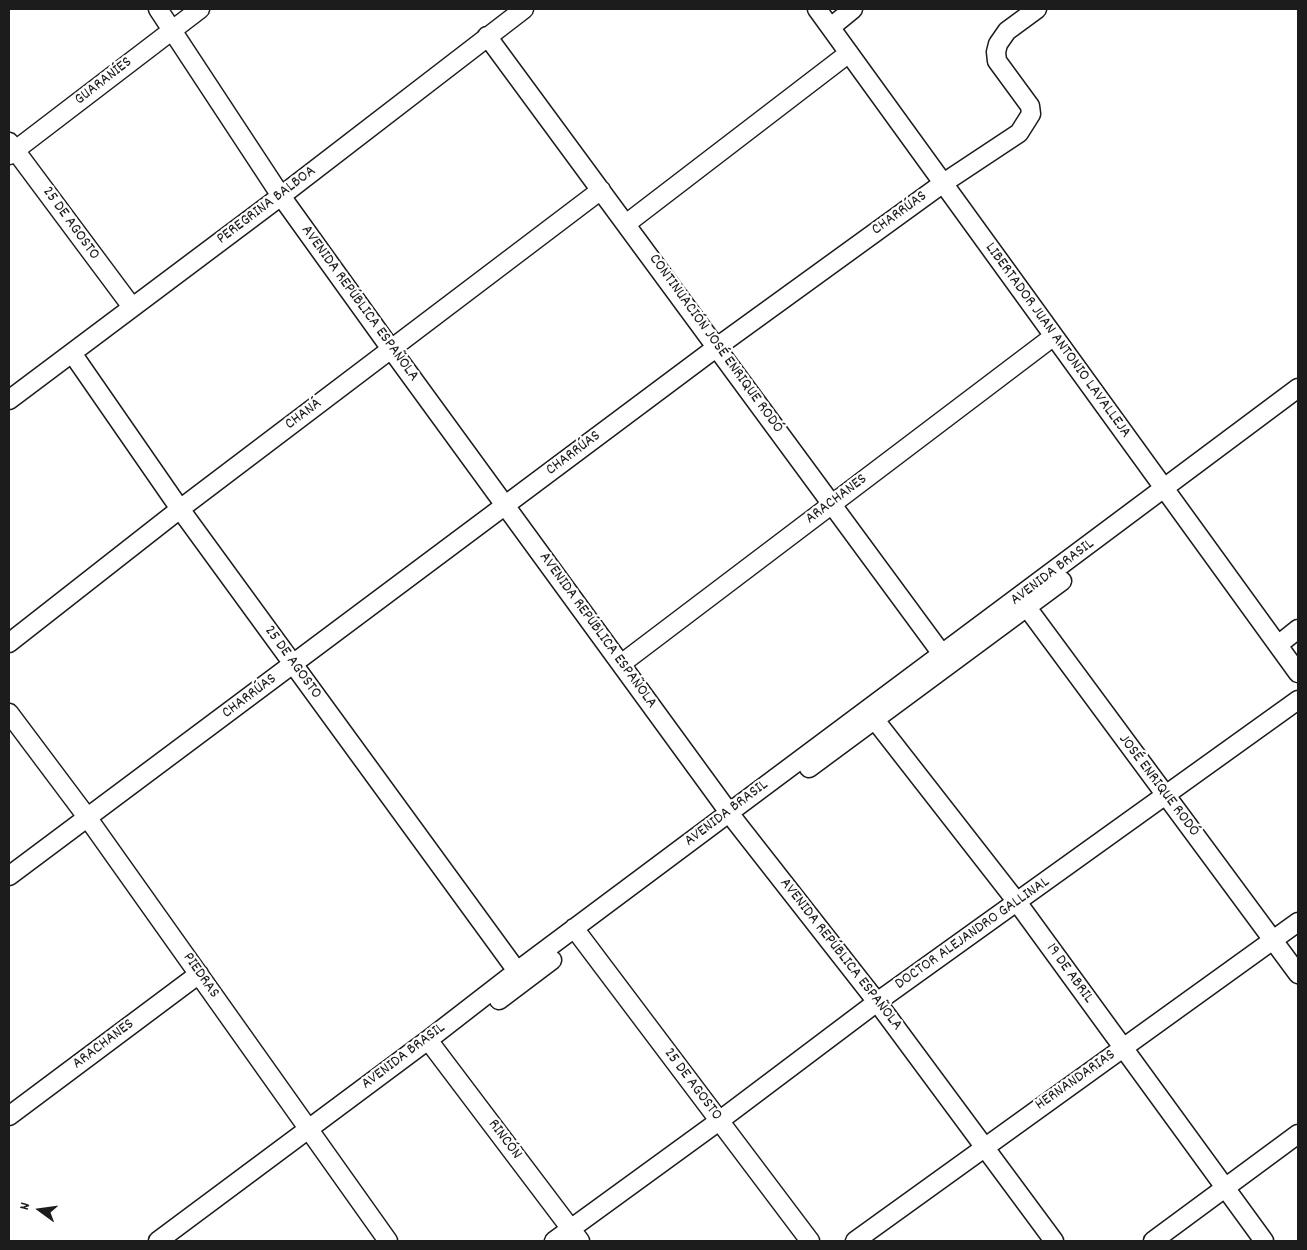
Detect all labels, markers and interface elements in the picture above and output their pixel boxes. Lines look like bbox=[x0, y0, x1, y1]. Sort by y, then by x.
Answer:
street label: GUARANÍES bbox=[71, 54, 137, 110]
street label: PEREGRINA BALBOA bbox=[214, 162, 320, 250]
street label: 25 DE AGOSTO bbox=[37, 184, 103, 264]
street label: CHARRÚAS bbox=[869, 188, 931, 240]
street label: AVENIDA REPÚBLICA ESPAÑOLA bbox=[296, 222, 422, 386]
street label: LIBERTADOR JUAN ANTONIO LAVALLEJA bbox=[980, 240, 1134, 442]
street label: CONTINUACIÓN JOSÉ ENRIQUE RODÓ bbox=[644, 251, 786, 437]
street label: CHANÁ bbox=[282, 395, 326, 435]
street label: CHARRÚAS bbox=[543, 427, 605, 481]
street label: ARACHANES bbox=[802, 471, 872, 529]
street label: AVENIDA BRASIL bbox=[1007, 535, 1099, 611]
street label: AVENIDA REPÚBLICA ESPAÑOLA bbox=[534, 549, 660, 713]
street label: 25 DE AGOSTO bbox=[259, 623, 325, 703]
street label: CHARRÚAS bbox=[219, 670, 281, 724]
street label: JOSÉ ENRIQUE RODÓ bbox=[1113, 731, 1203, 841]
street label: AVENIDA BRASIL bbox=[681, 776, 773, 852]
street label: DOCTOR ALEJANDRO GALLINAL bbox=[892, 873, 1054, 995]
street label: AVENIDA REPÚBLICA ESPAÑOLA bbox=[774, 875, 906, 1035]
street label: 19 DE ABRIL bbox=[1041, 940, 1097, 1008]
street label: PIEDRAS bbox=[177, 949, 223, 1003]
street label: ARACHANES bbox=[69, 1016, 139, 1074]
street label: AVENIDA BRASIL bbox=[358, 1019, 450, 1095]
street label: 25 DE AGOSTO bbox=[658, 1045, 726, 1125]
street label: HERNANDARIAS bbox=[1032, 1046, 1120, 1116]
street label: RINCÓN bbox=[483, 1116, 525, 1164]
north arrow bbox=[15, 1185, 65, 1235]
text: N bbox=[15, 1201, 36, 1212]

